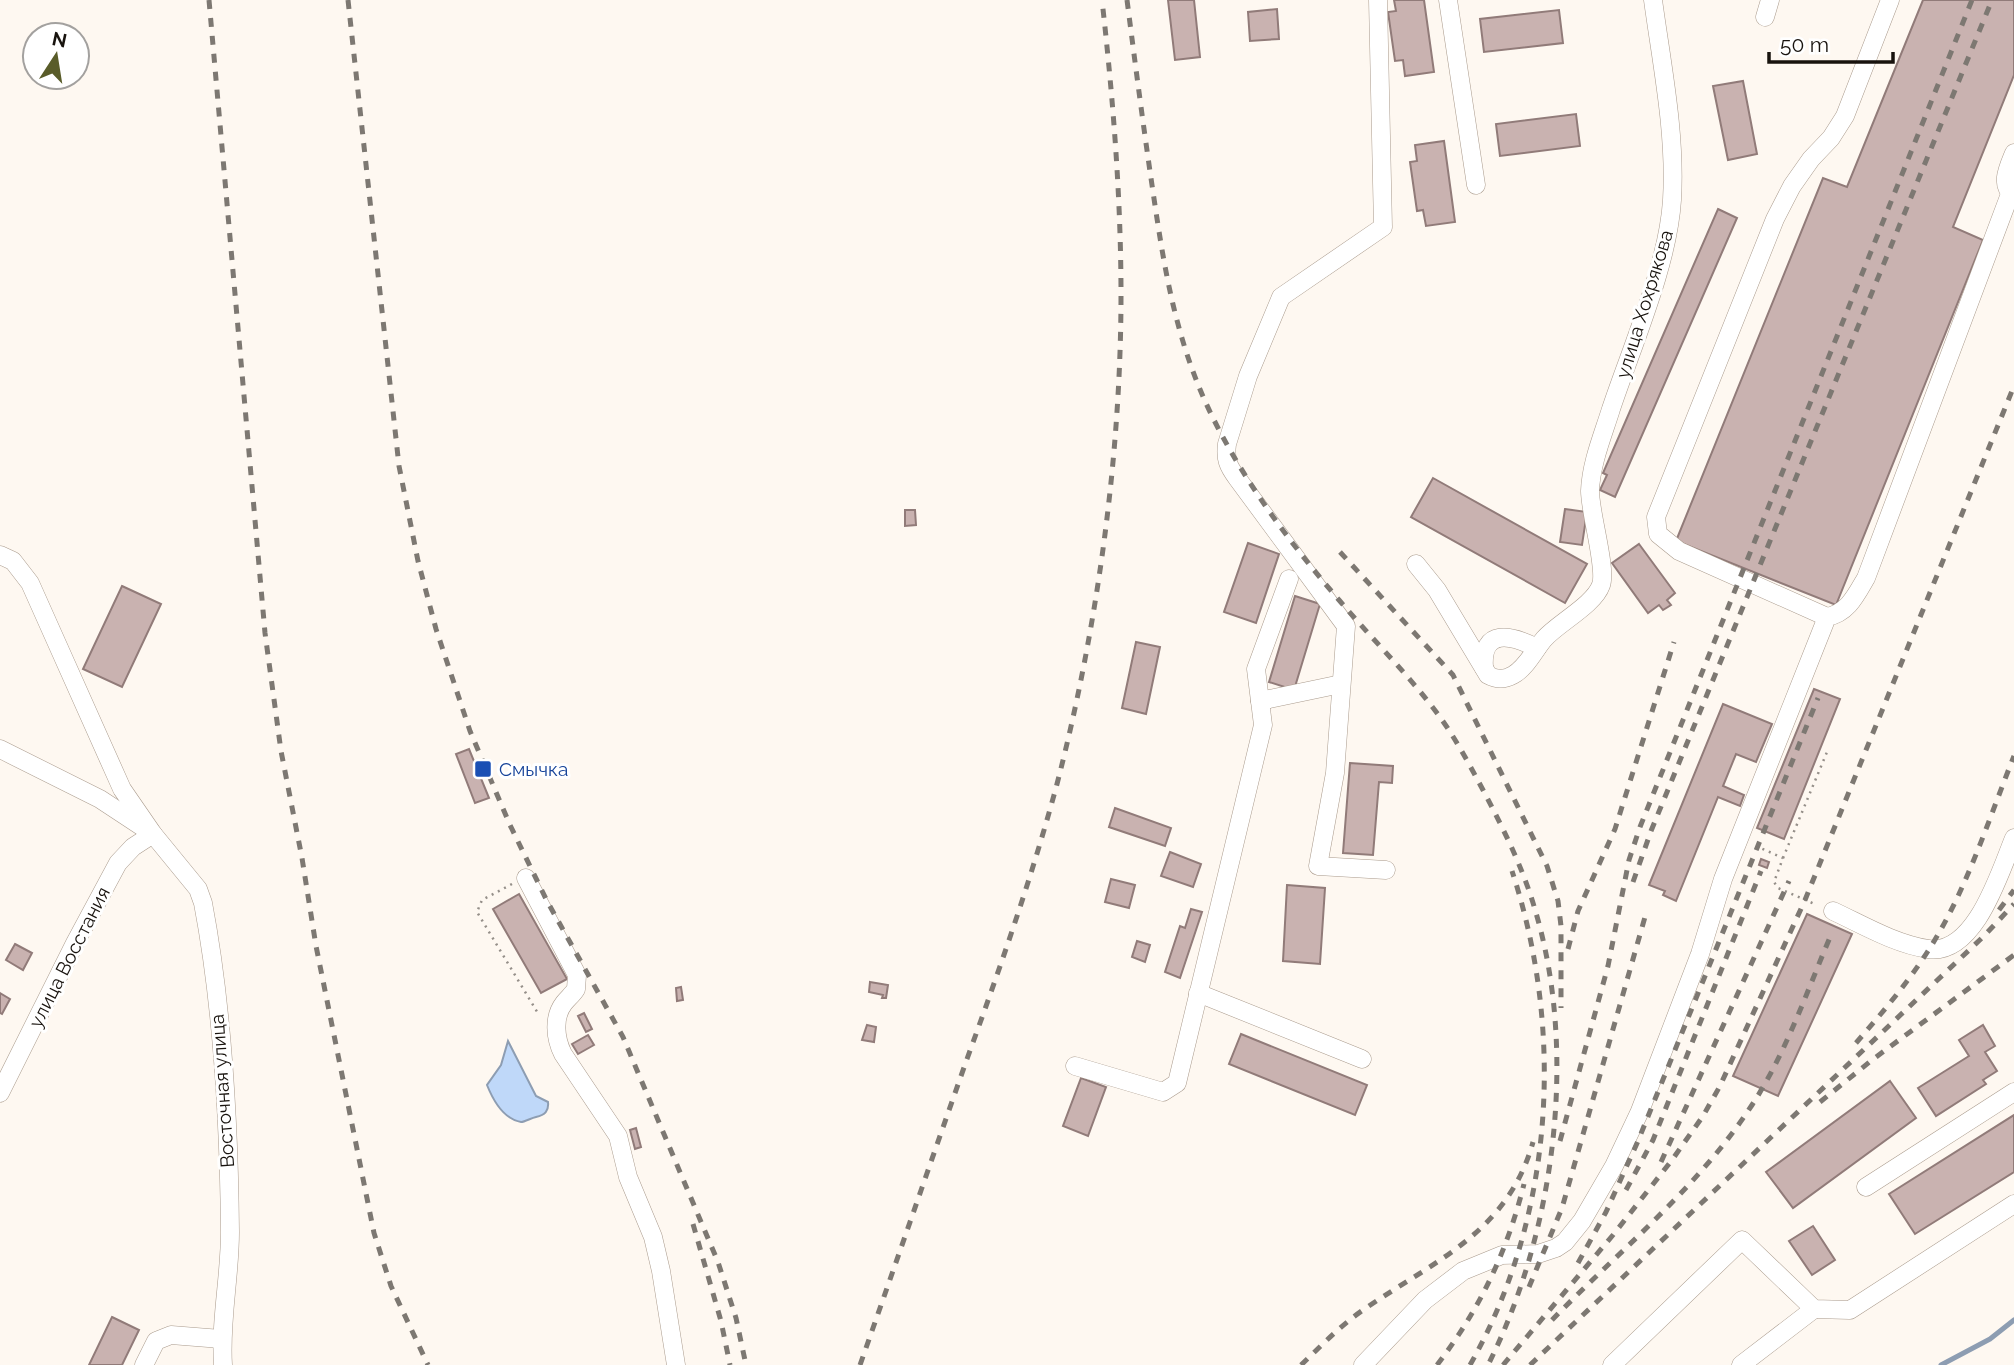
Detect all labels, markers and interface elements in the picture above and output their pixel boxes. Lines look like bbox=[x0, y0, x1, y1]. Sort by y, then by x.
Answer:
north arrow bbox=[21, 21, 91, 91]
scale bar bbox=[1769, 21, 1893, 65]
text: N bbox=[50, 27, 69, 52]
text: 50 m bbox=[1780, 32, 1829, 57]
street label: улица Хохрякова bbox=[1611, 227, 1677, 381]
place label: Смычка bbox=[499, 758, 568, 780]
marker: Смычка bbox=[473, 759, 493, 779]
street label: улица Восстания bbox=[24, 883, 114, 1031]
street label: Восточная улица bbox=[206, 1013, 238, 1169]

